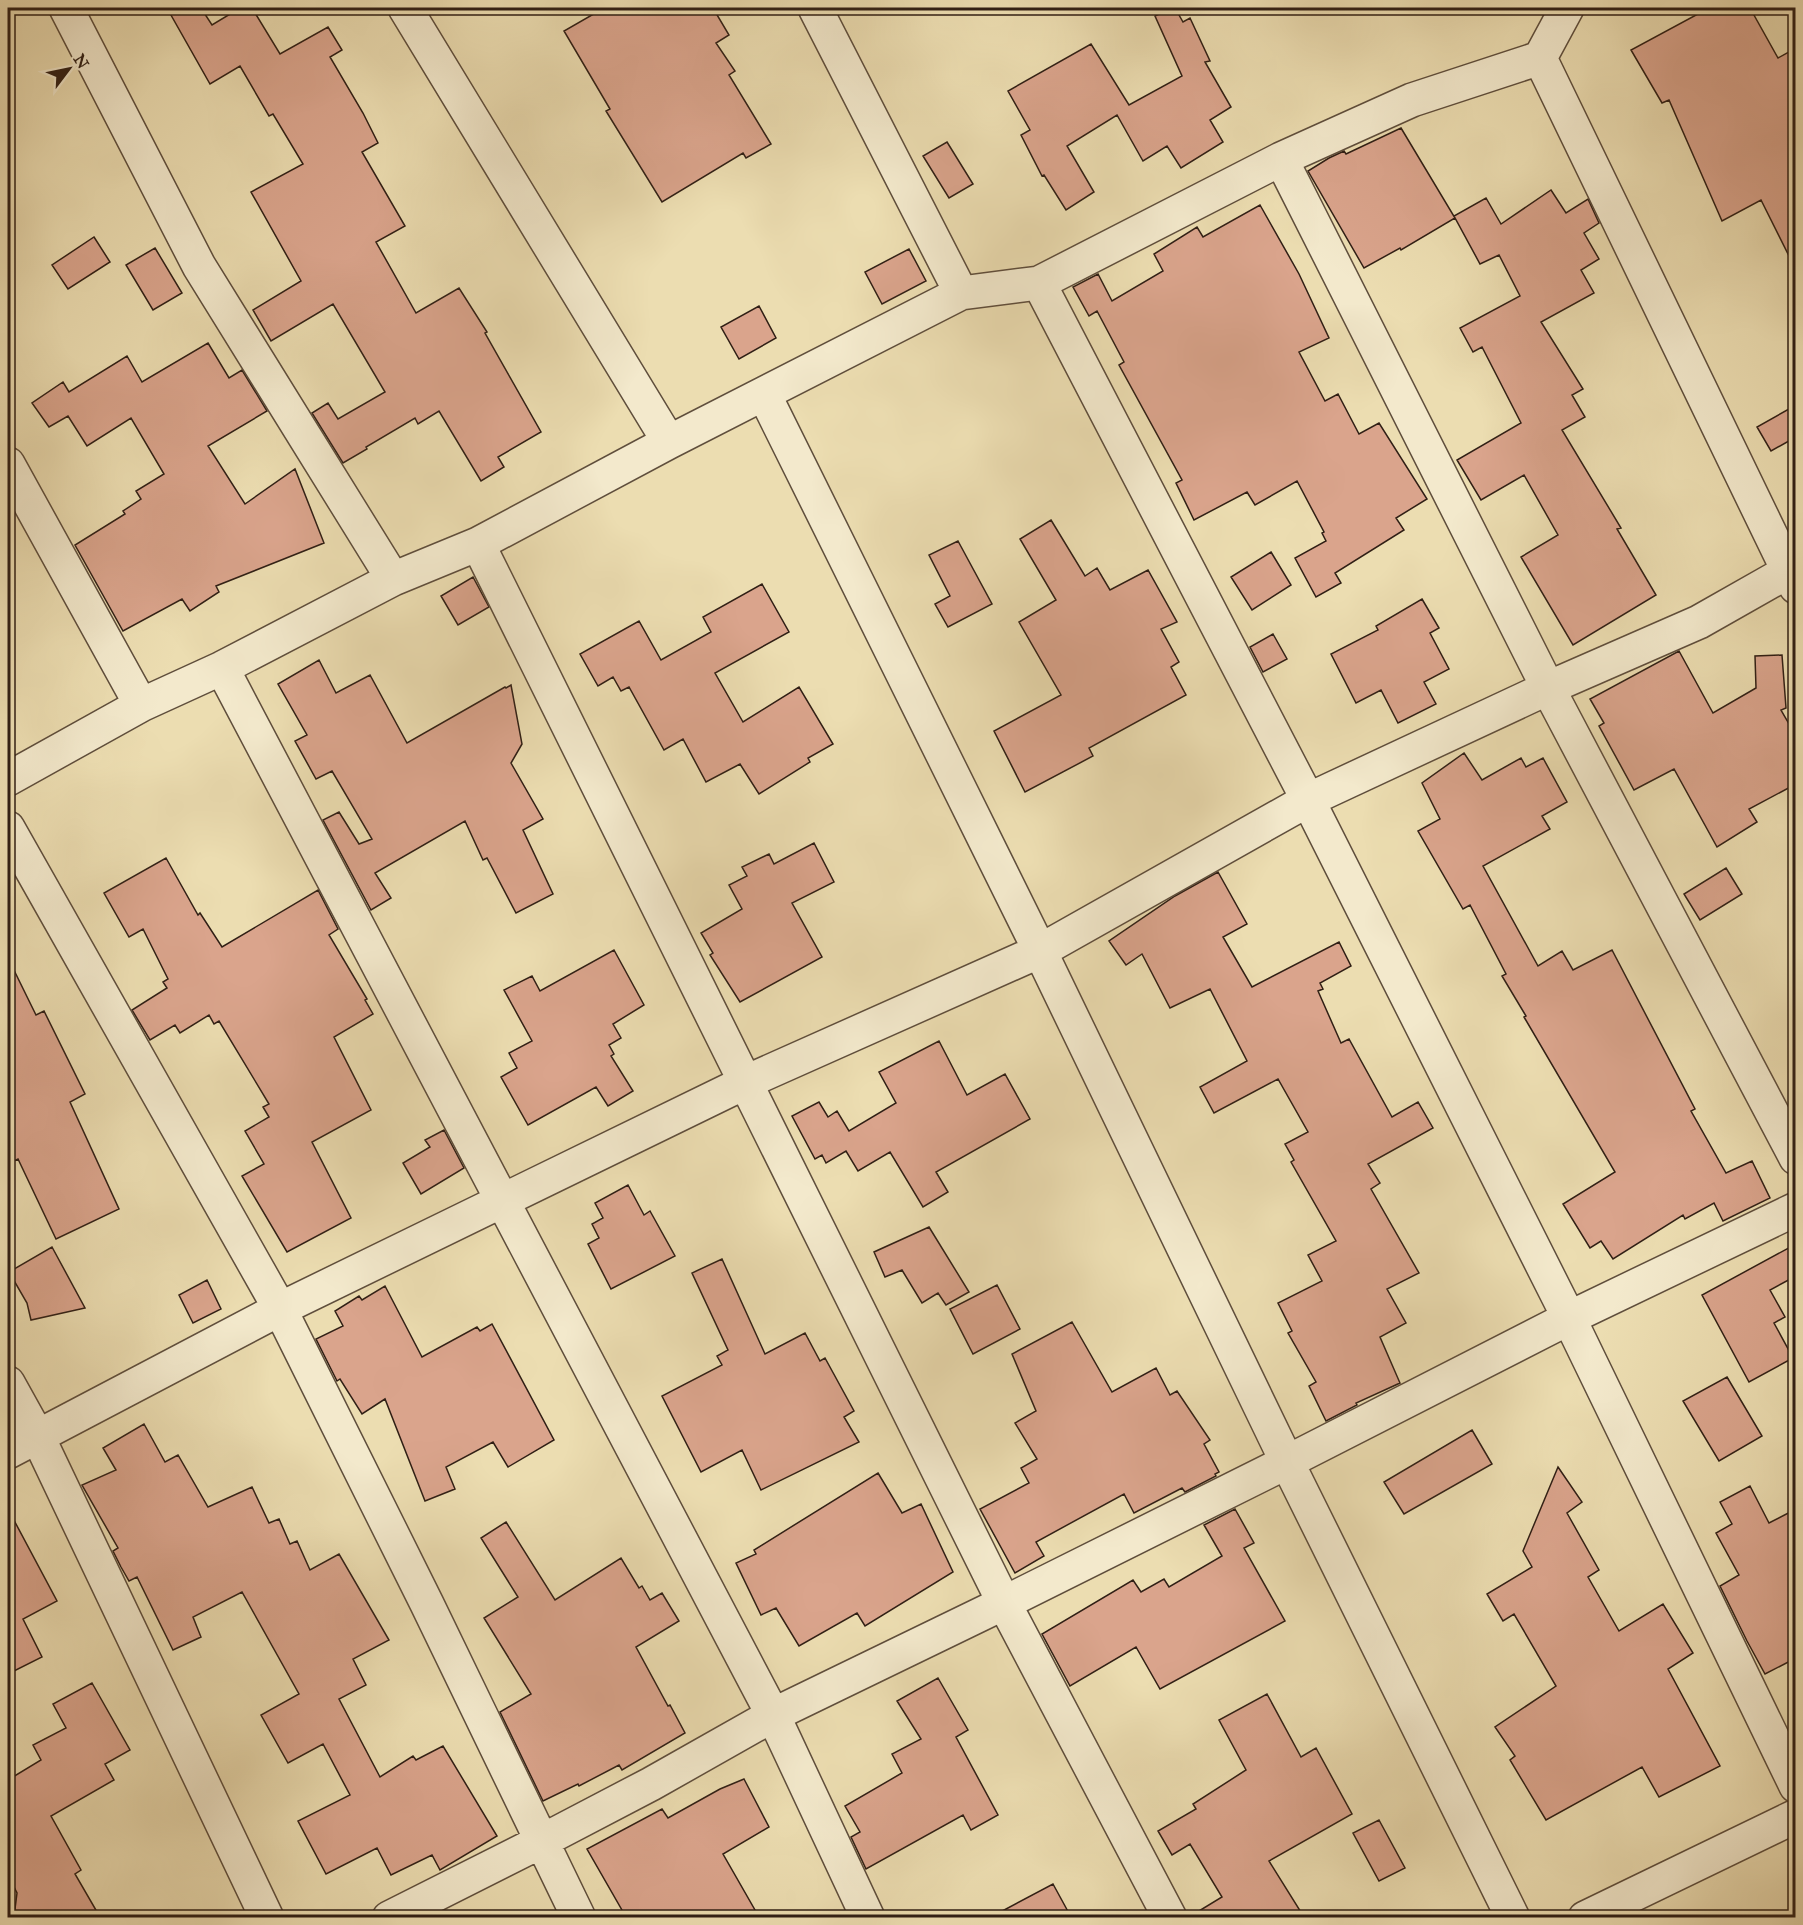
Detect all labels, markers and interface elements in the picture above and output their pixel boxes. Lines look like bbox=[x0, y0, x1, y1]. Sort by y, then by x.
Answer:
north arrow bbox=[39, 39, 99, 99]
text: N bbox=[70, 51, 93, 72]

